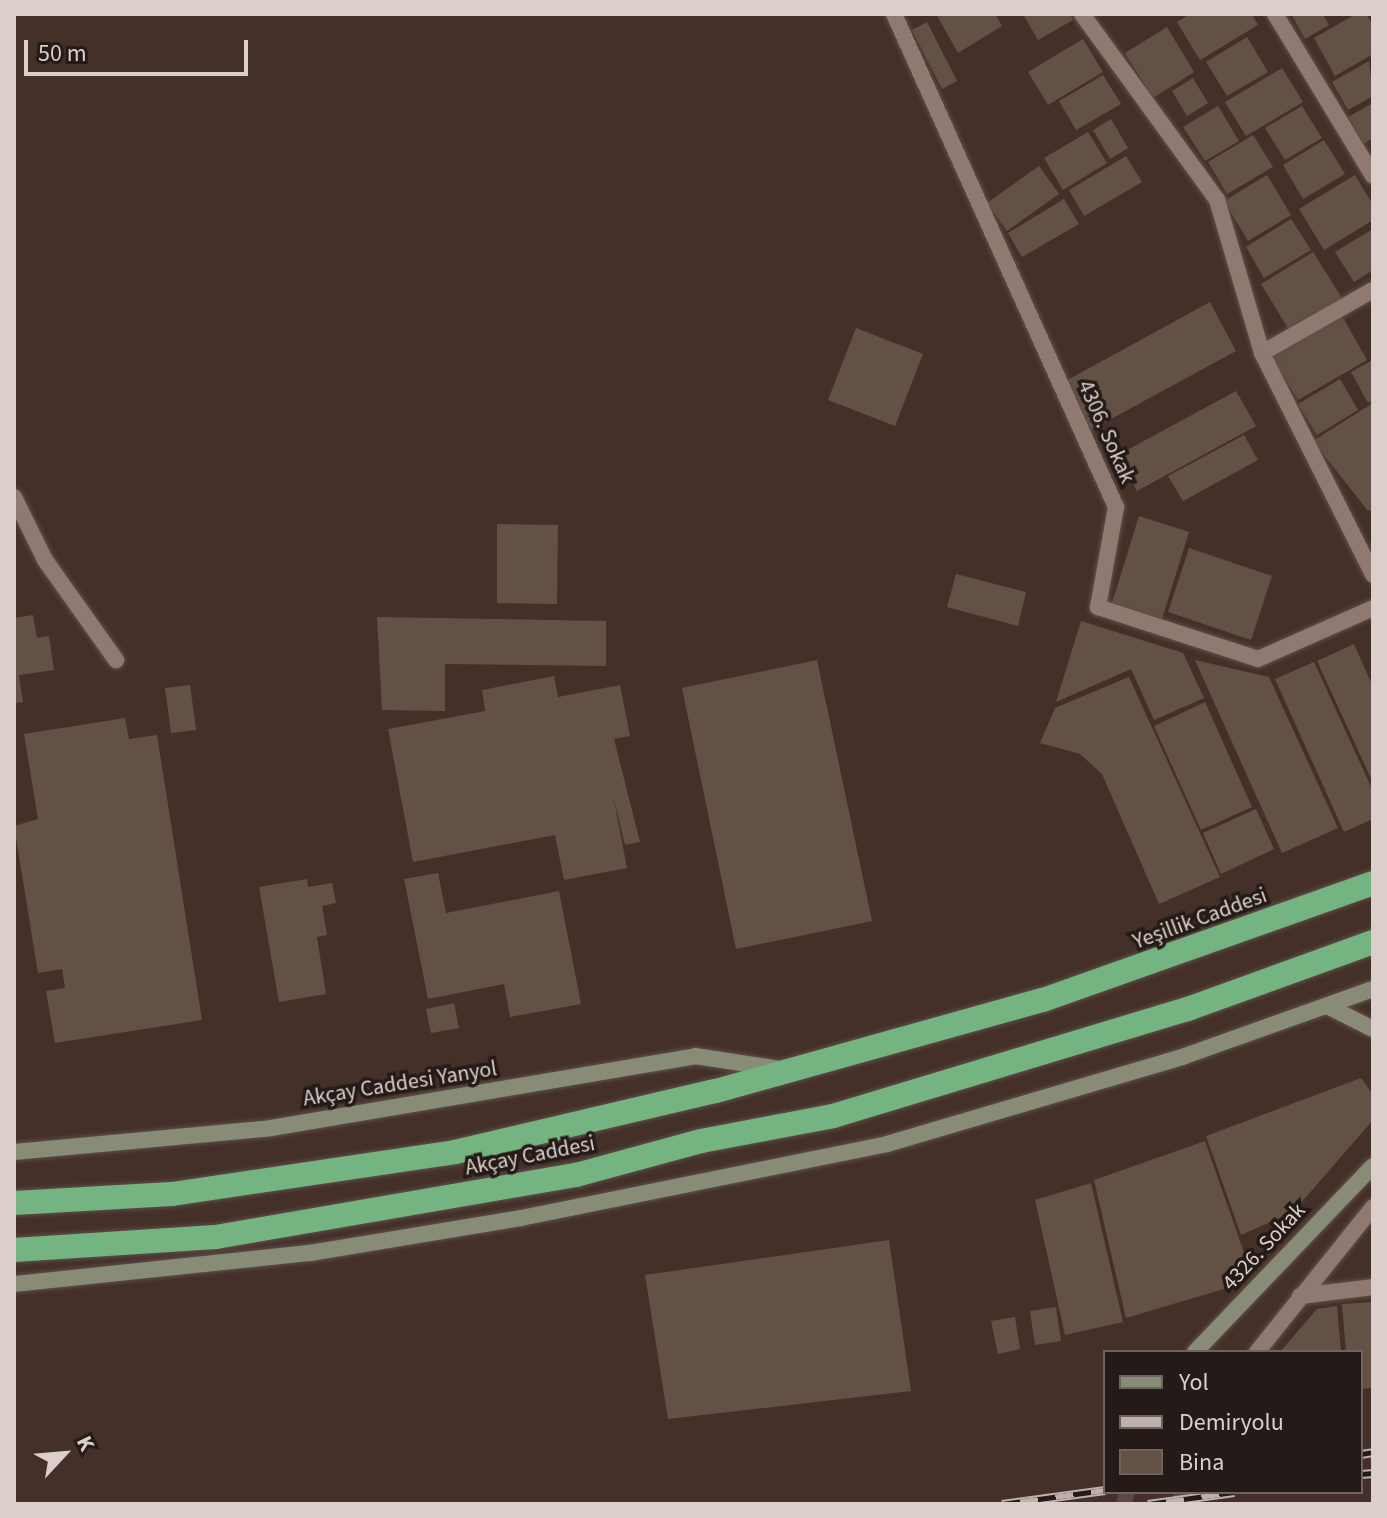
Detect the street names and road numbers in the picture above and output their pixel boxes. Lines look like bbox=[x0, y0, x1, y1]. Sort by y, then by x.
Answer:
street label: 4306. Sokak bbox=[1072, 376, 1140, 488]
street label: Yeşillik Caddesi bbox=[1129, 883, 1271, 955]
street label: Akçay Caddesi Yanyol bbox=[301, 1056, 499, 1112]
street label: Akçay Caddesi bbox=[463, 1130, 597, 1182]
street label: 4326. Sokak bbox=[1217, 1198, 1311, 1296]

